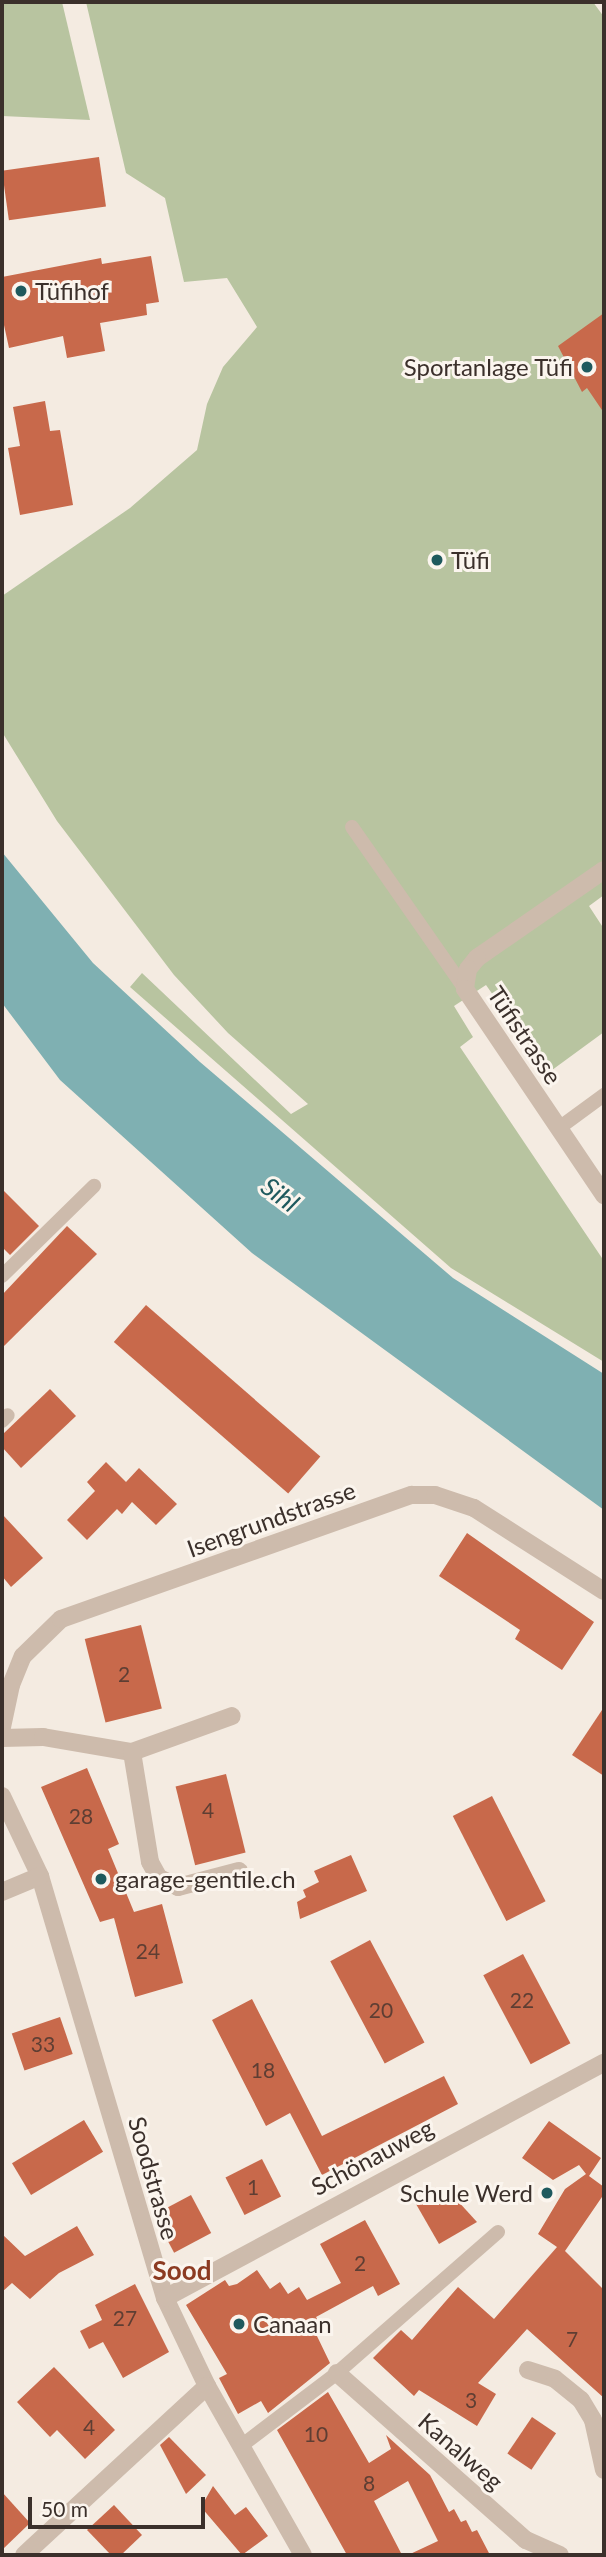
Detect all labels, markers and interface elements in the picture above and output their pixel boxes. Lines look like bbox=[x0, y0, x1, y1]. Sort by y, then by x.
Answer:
place label: Tüfihof bbox=[35, 277, 109, 305]
marker: Tüfihof bbox=[13, 283, 29, 299]
place label: Sportanlage Tüfi bbox=[403, 353, 573, 381]
marker: Sportanlage Tüfi bbox=[579, 359, 595, 375]
place label: Tüfi bbox=[451, 546, 490, 574]
marker: Tüfi bbox=[429, 552, 445, 568]
street label: Tüfistrasse bbox=[482, 981, 568, 1089]
water label: Sihl bbox=[255, 1171, 305, 1219]
street label: Isengrundstrasse bbox=[183, 1475, 359, 1563]
house number: 2 bbox=[118, 1661, 130, 1687]
house number: 4 bbox=[202, 1797, 214, 1823]
house number: 28 bbox=[69, 1803, 93, 1829]
place label: garage-gentile.ch bbox=[115, 1865, 296, 1893]
marker: garage-gentile.ch bbox=[93, 1871, 109, 1887]
house number: 24 bbox=[136, 1938, 160, 1964]
house number: 22 bbox=[510, 1987, 534, 2013]
house number: 20 bbox=[369, 1997, 393, 2023]
house number: 33 bbox=[31, 2031, 55, 2057]
house number: 18 bbox=[251, 2057, 275, 2083]
street label: Soodstrasse bbox=[123, 2113, 185, 2243]
street label: Schönauweg bbox=[306, 2113, 438, 2201]
house number: 1 bbox=[247, 2174, 259, 2200]
place label: Schule Werd bbox=[399, 2179, 533, 2207]
marker: Schule Werd bbox=[539, 2185, 555, 2201]
house number: 2 bbox=[354, 2250, 366, 2276]
district label: Sood bbox=[153, 2255, 211, 2287]
house number: 27 bbox=[113, 2305, 137, 2331]
place label: Canaan bbox=[253, 2310, 332, 2338]
marker: Canaan bbox=[231, 2316, 247, 2332]
house number: 7 bbox=[566, 2326, 578, 2352]
house number: 3 bbox=[465, 2387, 477, 2413]
street label: Kanalweg bbox=[413, 2406, 509, 2496]
house number: 4 bbox=[83, 2414, 95, 2440]
house number: 10 bbox=[304, 2421, 328, 2447]
house number: 8 bbox=[363, 2470, 375, 2496]
scale bar bbox=[32, 2484, 208, 2528]
text: 50 m bbox=[41, 2496, 88, 2521]

